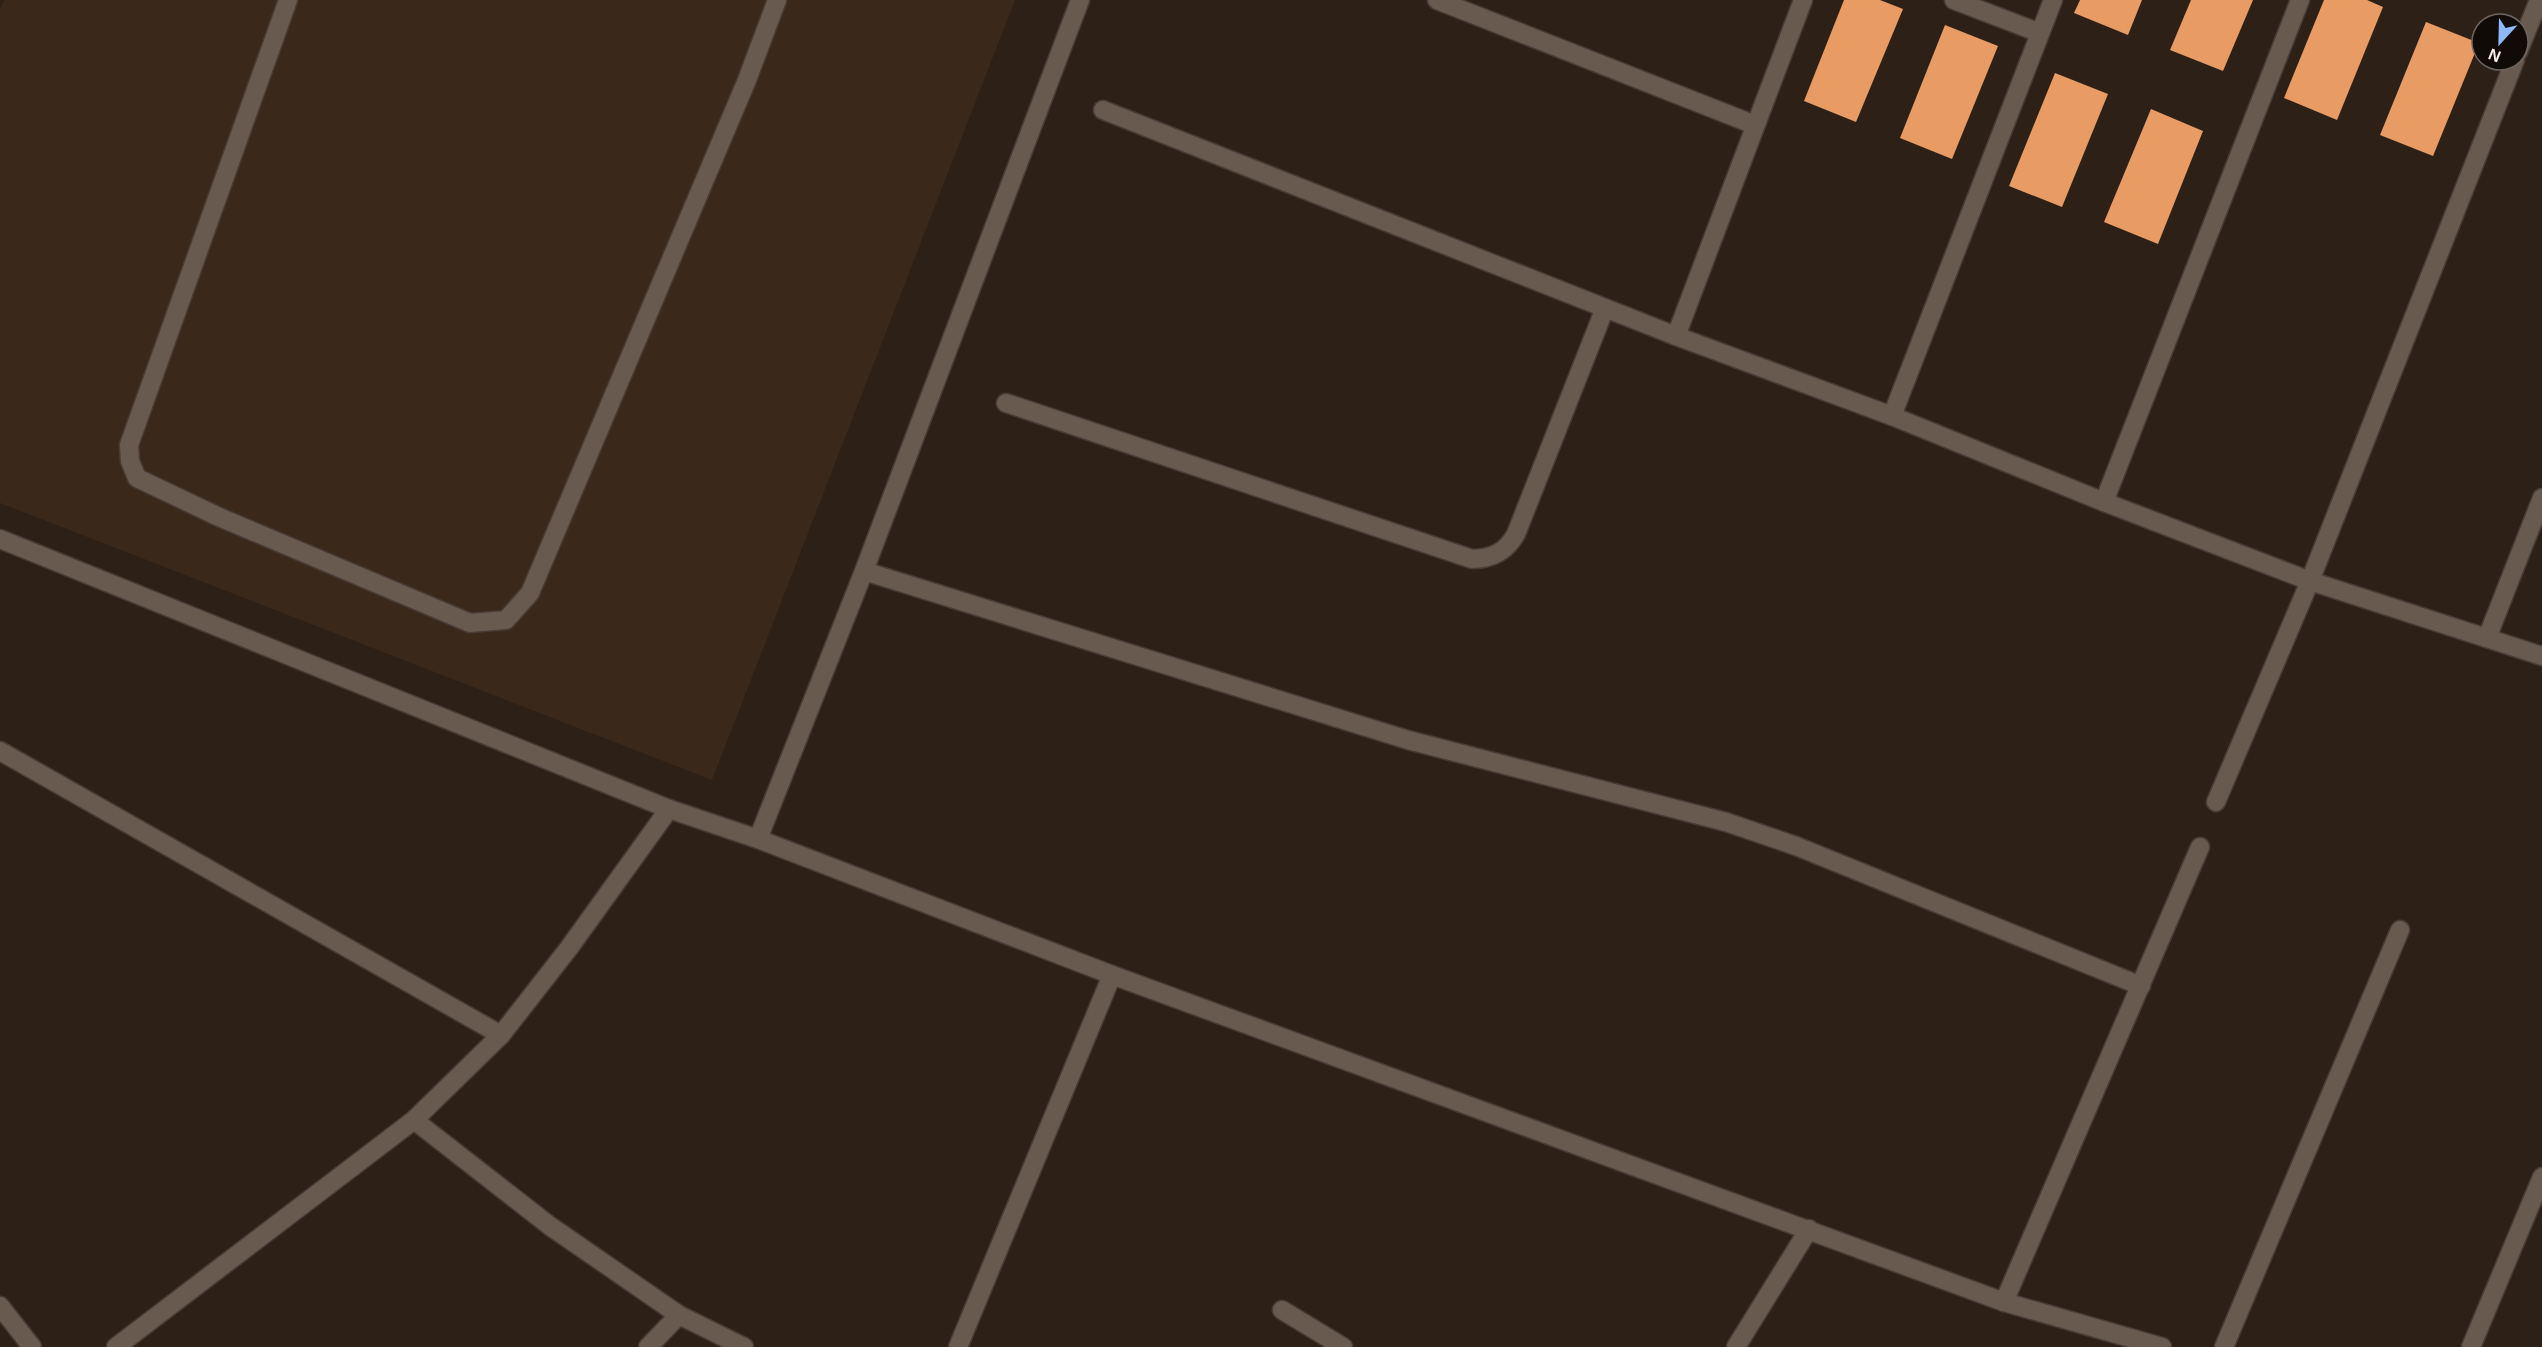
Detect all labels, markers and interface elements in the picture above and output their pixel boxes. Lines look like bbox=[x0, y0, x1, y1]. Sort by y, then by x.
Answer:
north arrow bbox=[2470, 12, 2530, 72]
text: N bbox=[2486, 45, 2503, 65]

